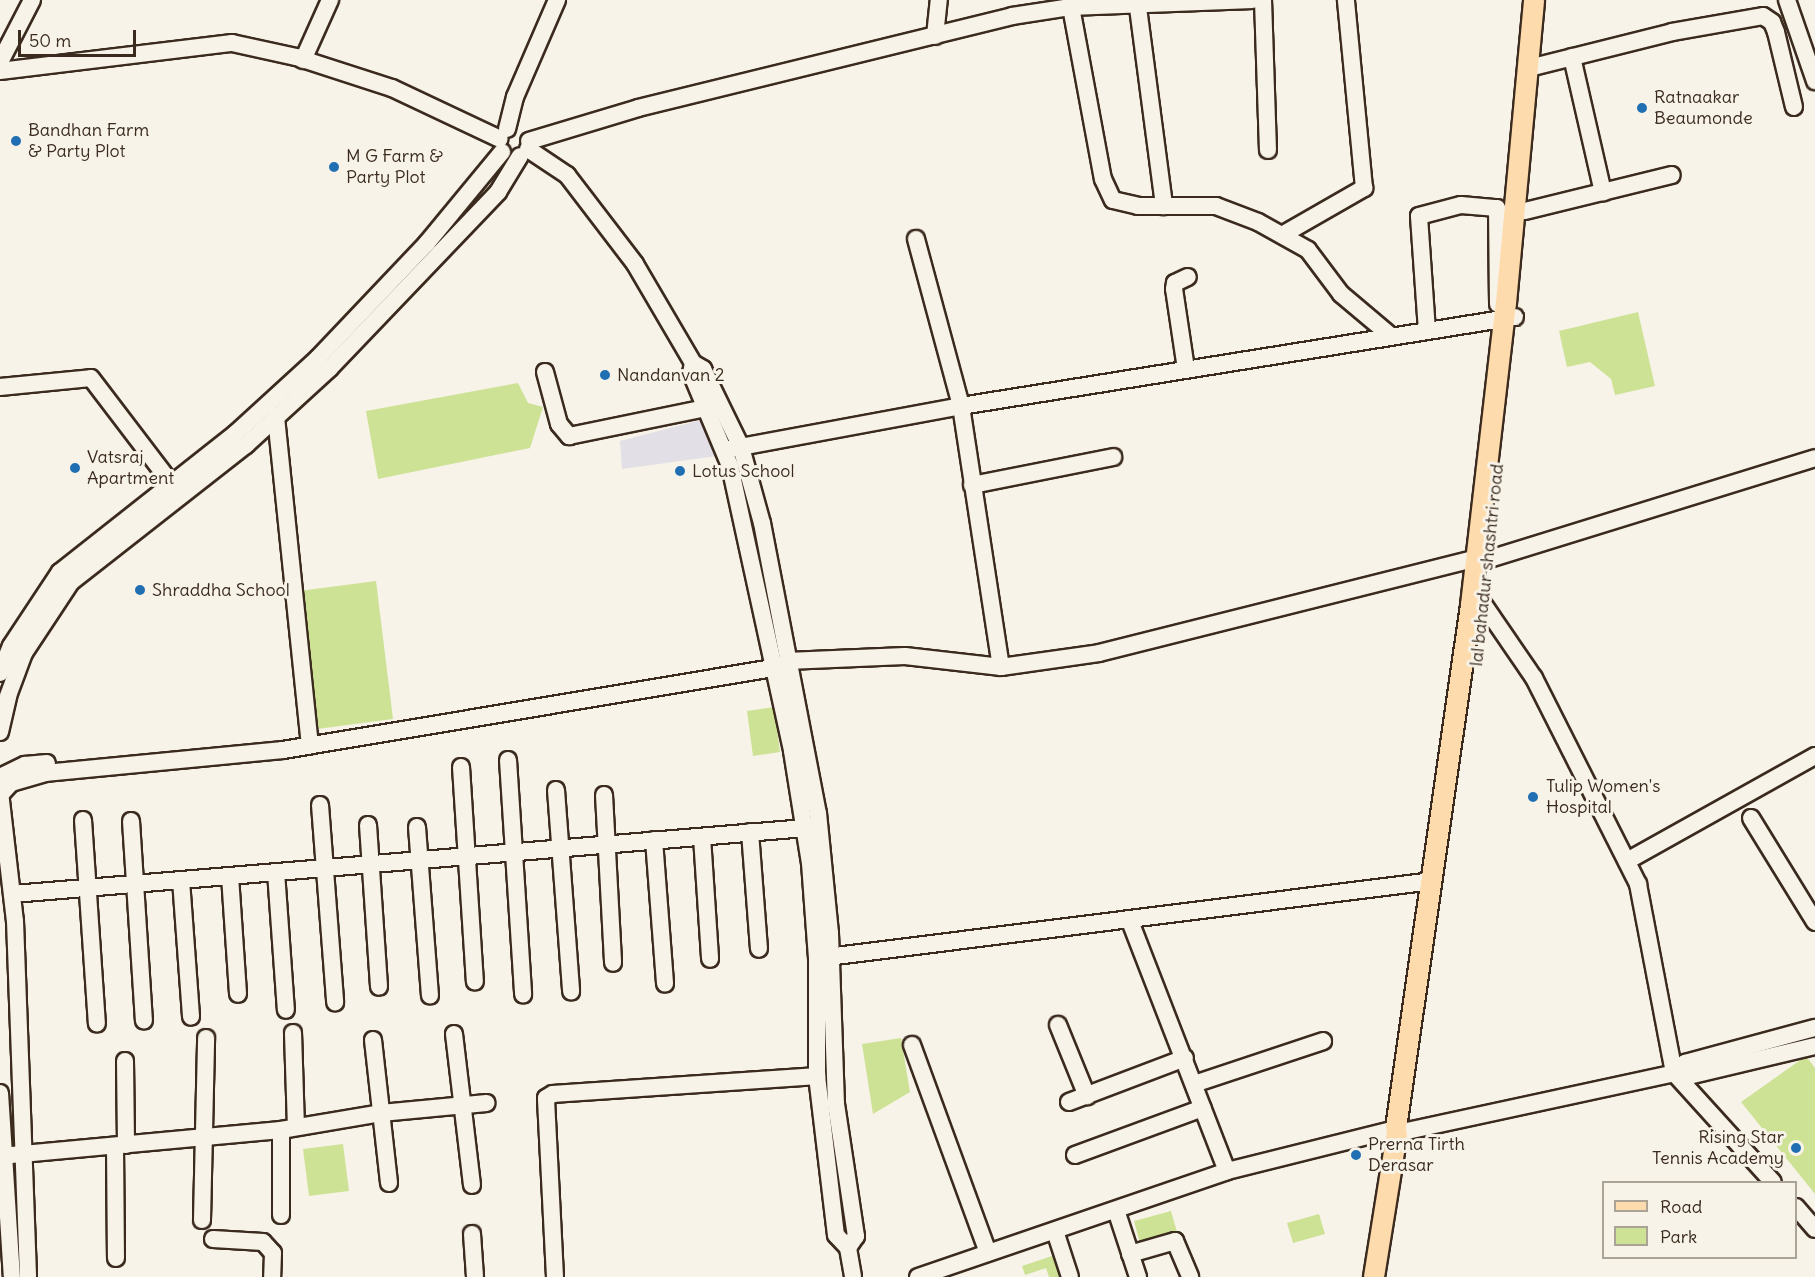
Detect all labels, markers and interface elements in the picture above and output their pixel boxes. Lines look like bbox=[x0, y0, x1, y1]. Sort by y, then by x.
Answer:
scale bar bbox=[21, 18, 140, 56]
text: 50 m bbox=[29, 29, 71, 52]
place label: Ratnaakar Beaumonde bbox=[1654, 87, 1753, 130]
marker: Ratnaakar Beaumonde bbox=[1635, 101, 1649, 115]
place label: Bandhan Farm & Party Plot bbox=[28, 120, 149, 162]
marker: Bandhan Farm & Party Plot bbox=[9, 134, 23, 148]
place label: M G Farm & Party Plot bbox=[346, 146, 443, 188]
marker: M G Farm & Party Plot bbox=[327, 160, 341, 174]
place label: Nandanvan 2 bbox=[617, 364, 725, 386]
marker: Nandanvan 2 bbox=[598, 368, 612, 382]
place label: Vatsraj Apartment bbox=[87, 447, 174, 490]
place label: Lotus School bbox=[692, 460, 794, 482]
marker: Vatsraj Apartment bbox=[68, 461, 82, 475]
street label: lal bahadur shashtri road bbox=[1466, 463, 1508, 667]
marker: Lotus School bbox=[673, 464, 687, 478]
place label: Shraddha School bbox=[152, 579, 290, 601]
marker: Shraddha School bbox=[133, 583, 147, 597]
place label: Tulip Women's Hospital bbox=[1546, 776, 1660, 818]
marker: Tulip Women's Hospital bbox=[1524, 788, 1542, 806]
place label: Rising Star Tennis Academy bbox=[1652, 1127, 1784, 1170]
place label: Prerna Tirth Derasar bbox=[1368, 1134, 1465, 1176]
marker: Rising Star Tennis Academy bbox=[1789, 1141, 1803, 1155]
marker: Prerna Tirth Derasar bbox=[1349, 1148, 1363, 1162]
legend bbox=[1602, 1181, 1797, 1259]
text: Road bbox=[1660, 1195, 1702, 1218]
text: Park bbox=[1660, 1225, 1697, 1248]

